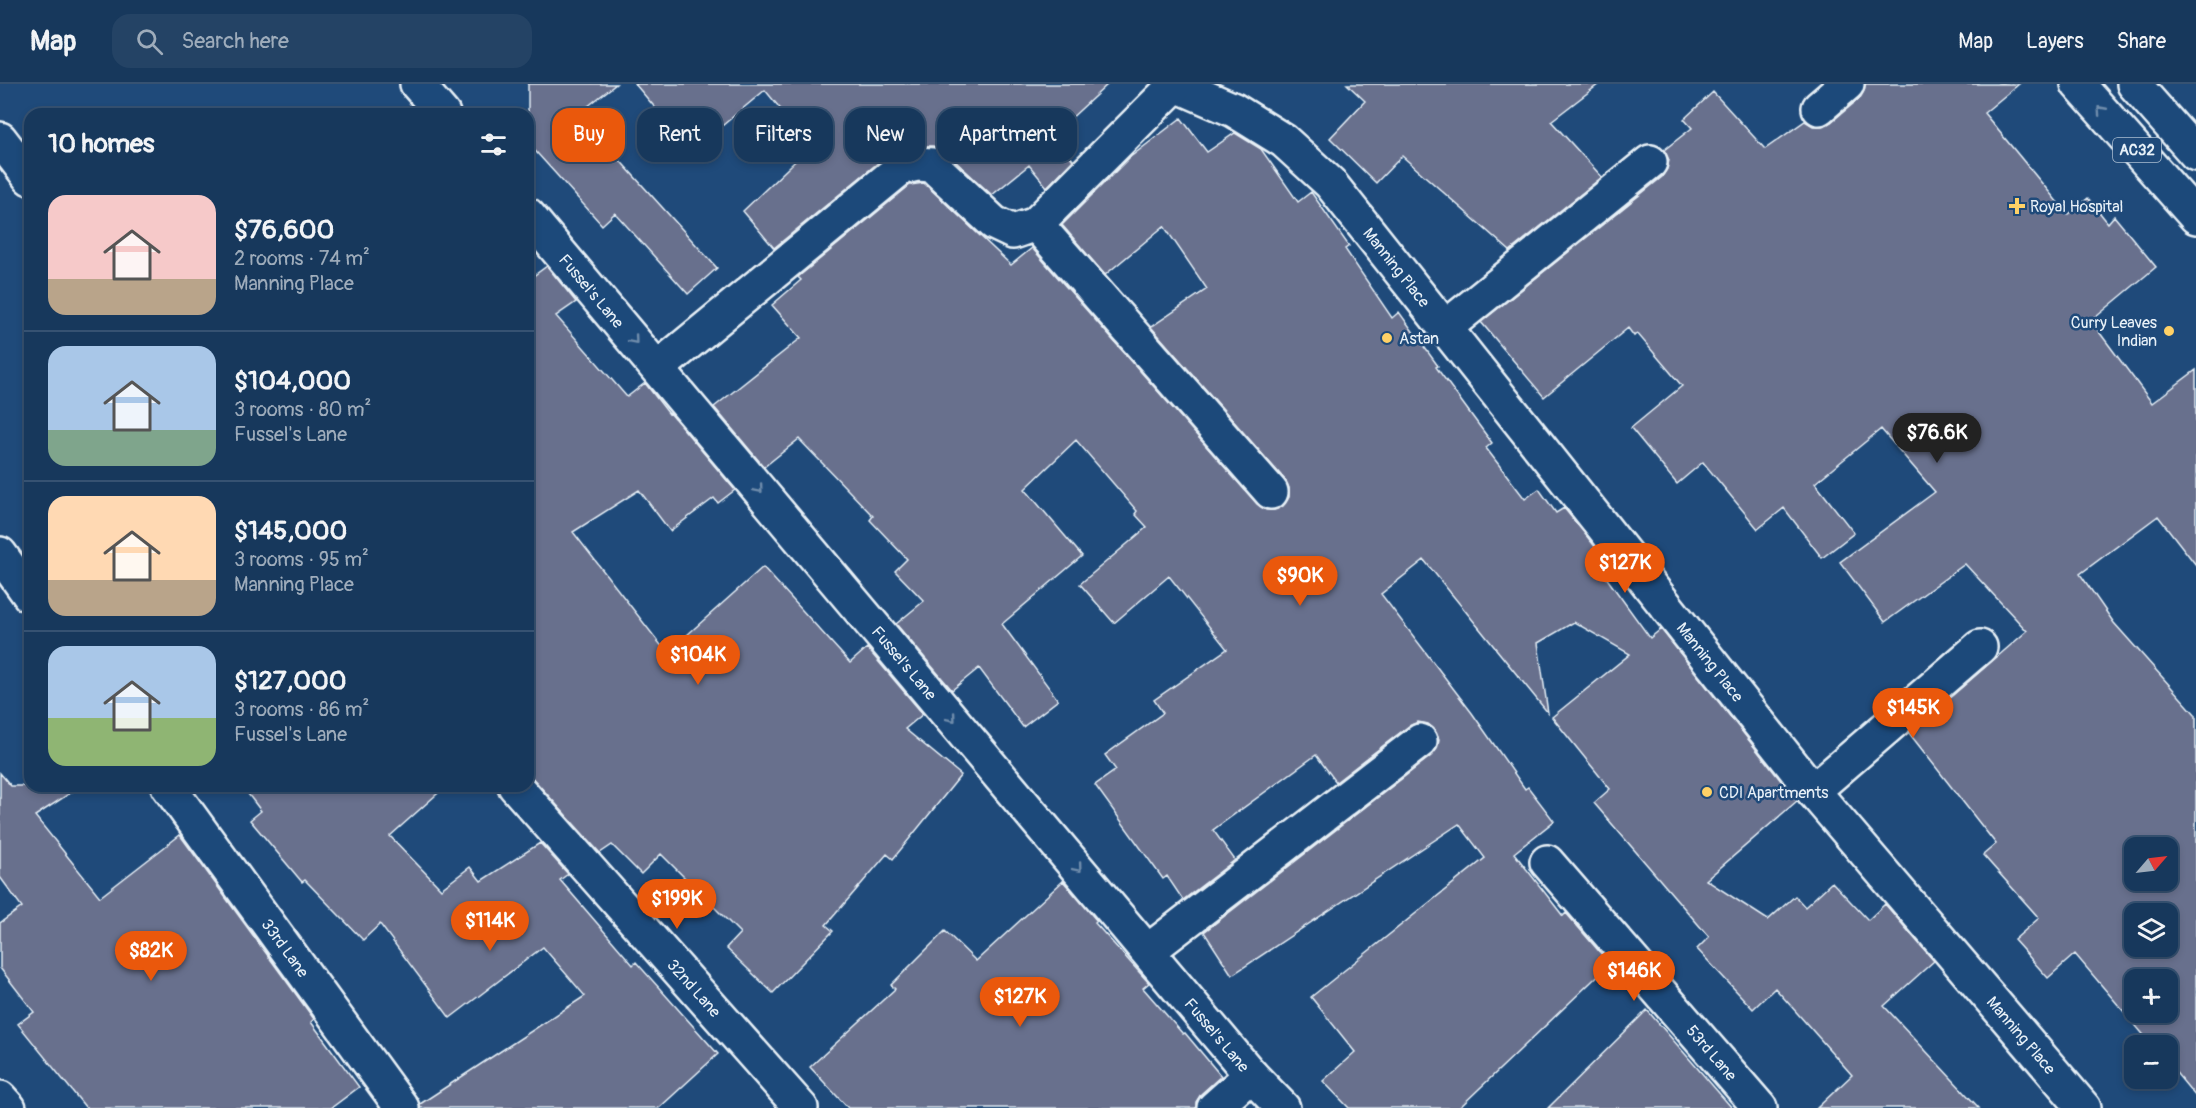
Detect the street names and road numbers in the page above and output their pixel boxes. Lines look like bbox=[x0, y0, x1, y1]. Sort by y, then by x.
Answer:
road number: AC32 bbox=[2113, 138, 2161, 162]
street label: Manning Place bbox=[1358, 224, 1434, 312]
street label: Fussel's Lane bbox=[554, 250, 628, 333]
street label: Manning Place bbox=[1672, 619, 1747, 706]
street label: Fussel's Lane bbox=[867, 622, 941, 705]
street label: 33rd Lane bbox=[257, 915, 313, 982]
street label: 32nd Lane bbox=[662, 955, 725, 1022]
street label: Manning Place bbox=[1982, 993, 2060, 1079]
street label: Fussel's Lane bbox=[1180, 994, 1253, 1077]
street label: 53rd Lane bbox=[1682, 1021, 1741, 1085]

